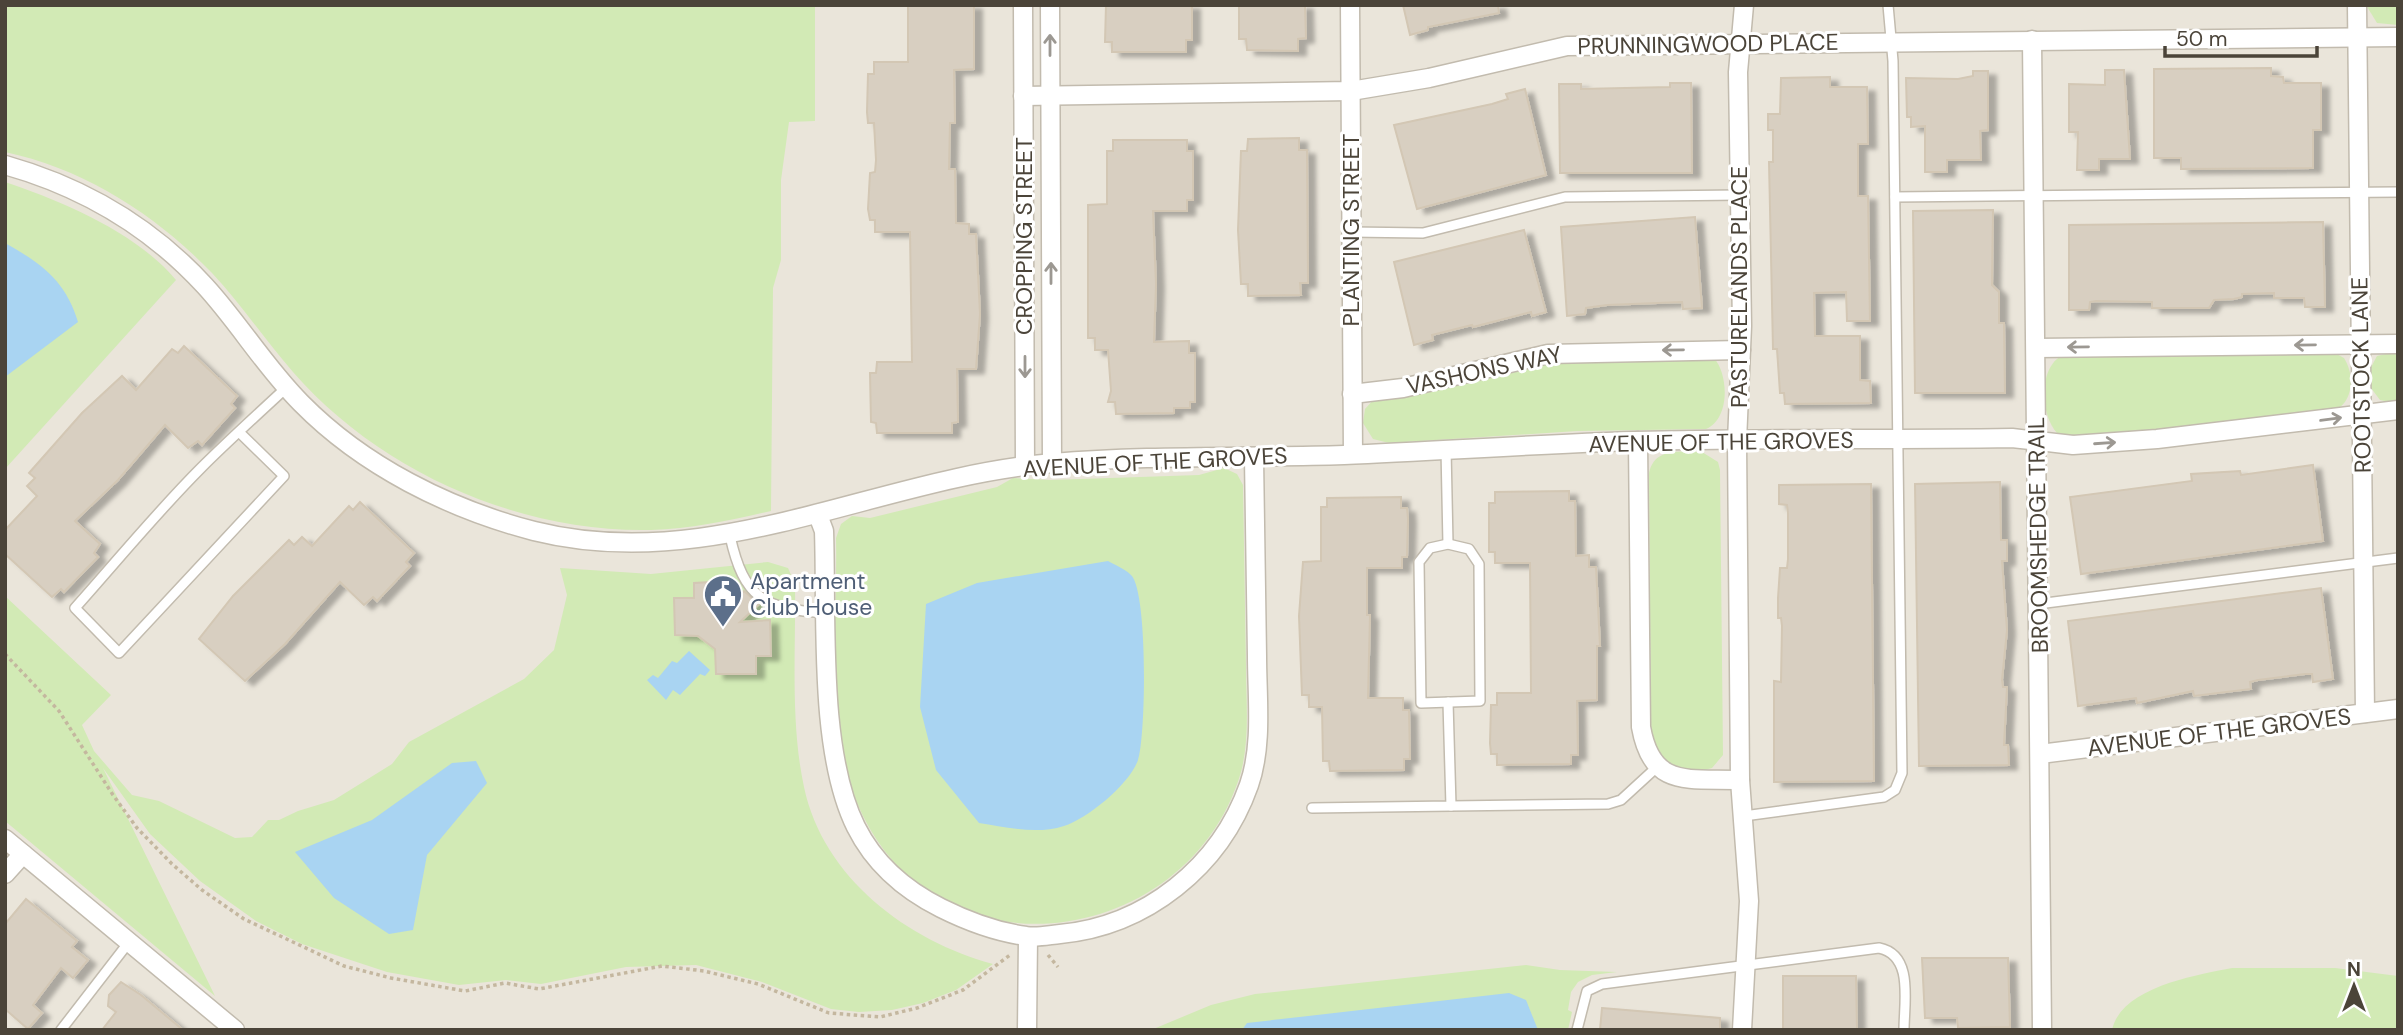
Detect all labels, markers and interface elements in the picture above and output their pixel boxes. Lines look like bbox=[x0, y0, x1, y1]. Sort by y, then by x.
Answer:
scale bar bbox=[2165, 14, 2317, 58]
text: 50 m bbox=[2176, 25, 2227, 53]
street label: PRUNNINGWOOD PLACE bbox=[1577, 27, 1839, 61]
one-way arrow bbox=[1043, 34, 1057, 57]
street label: PLANTING STREET bbox=[1336, 134, 1366, 326]
street label: CROPPING STREET bbox=[1009, 137, 1039, 335]
street label: PASTURELANDS PLACE bbox=[1724, 166, 1754, 408]
one-way arrow bbox=[1044, 261, 1058, 284]
street label: ROOTSTOCK LANE bbox=[2344, 277, 2378, 473]
one-way arrow bbox=[2294, 338, 2317, 351]
street label: VASHONS WAY bbox=[1404, 339, 1564, 401]
one-way arrow bbox=[2066, 340, 2089, 354]
one-way arrow bbox=[1662, 343, 1685, 357]
one-way arrow bbox=[1018, 356, 1032, 379]
one-way arrow bbox=[2319, 412, 2342, 425]
street label: BROOMSHEDGE TRAIL bbox=[2021, 417, 2055, 653]
street label: AVENUE OF THE GROVES bbox=[1588, 425, 1854, 459]
one-way arrow bbox=[2093, 436, 2116, 449]
street label: AVENUE OF THE GROVES bbox=[1022, 440, 1288, 484]
place label: Apartment Club House bbox=[750, 566, 872, 622]
public building icon: Apartment Club House bbox=[702, 573, 744, 628]
street label: AVENUE OF THE GROVES bbox=[2085, 701, 2353, 763]
north arrow bbox=[2319, 951, 2389, 1021]
text: N bbox=[2347, 957, 2361, 982]

